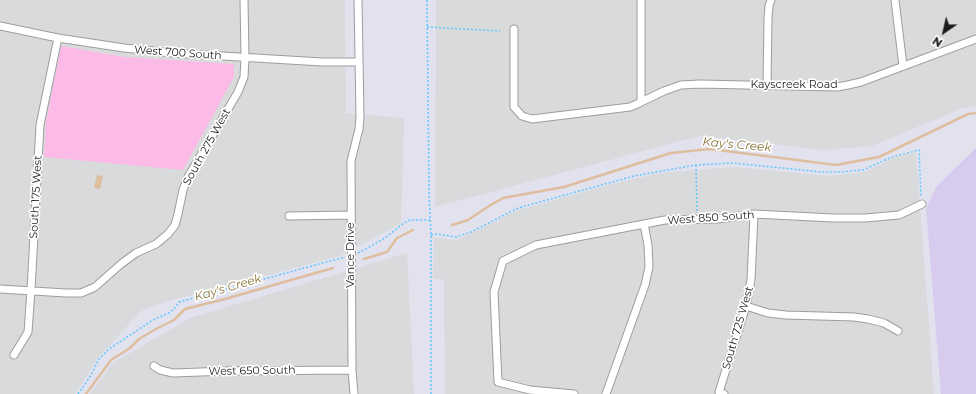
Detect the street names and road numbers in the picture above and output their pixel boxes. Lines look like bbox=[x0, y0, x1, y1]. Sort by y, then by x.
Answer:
street label: West 700 South bbox=[134, 43, 222, 63]
street label: Kayscreek Road bbox=[750, 78, 838, 92]
street label: South 275 West bbox=[180, 106, 234, 188]
street label: South 175 West bbox=[27, 155, 45, 239]
street label: West 850 South bbox=[667, 208, 755, 228]
street label: Vance Drive bbox=[344, 222, 358, 288]
street label: South 725 West bbox=[720, 285, 756, 371]
street label: West 650 South bbox=[208, 364, 296, 378]

